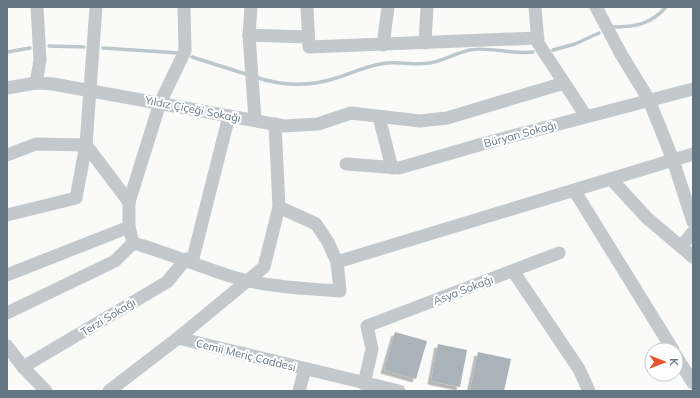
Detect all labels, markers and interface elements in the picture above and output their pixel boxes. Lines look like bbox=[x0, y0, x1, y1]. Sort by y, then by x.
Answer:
street label: Yıldız Çiçeği Sokağı bbox=[143, 93, 242, 125]
street label: Büryan Sokağı bbox=[482, 118, 558, 150]
street label: Asya Sokağı bbox=[431, 272, 495, 308]
street label: Terzi Sokağı bbox=[78, 295, 138, 339]
street label: Cemii Meriç Caddesi bbox=[195, 336, 297, 374]
north arrow bbox=[644, 342, 684, 382]
text: K bbox=[667, 358, 681, 366]

